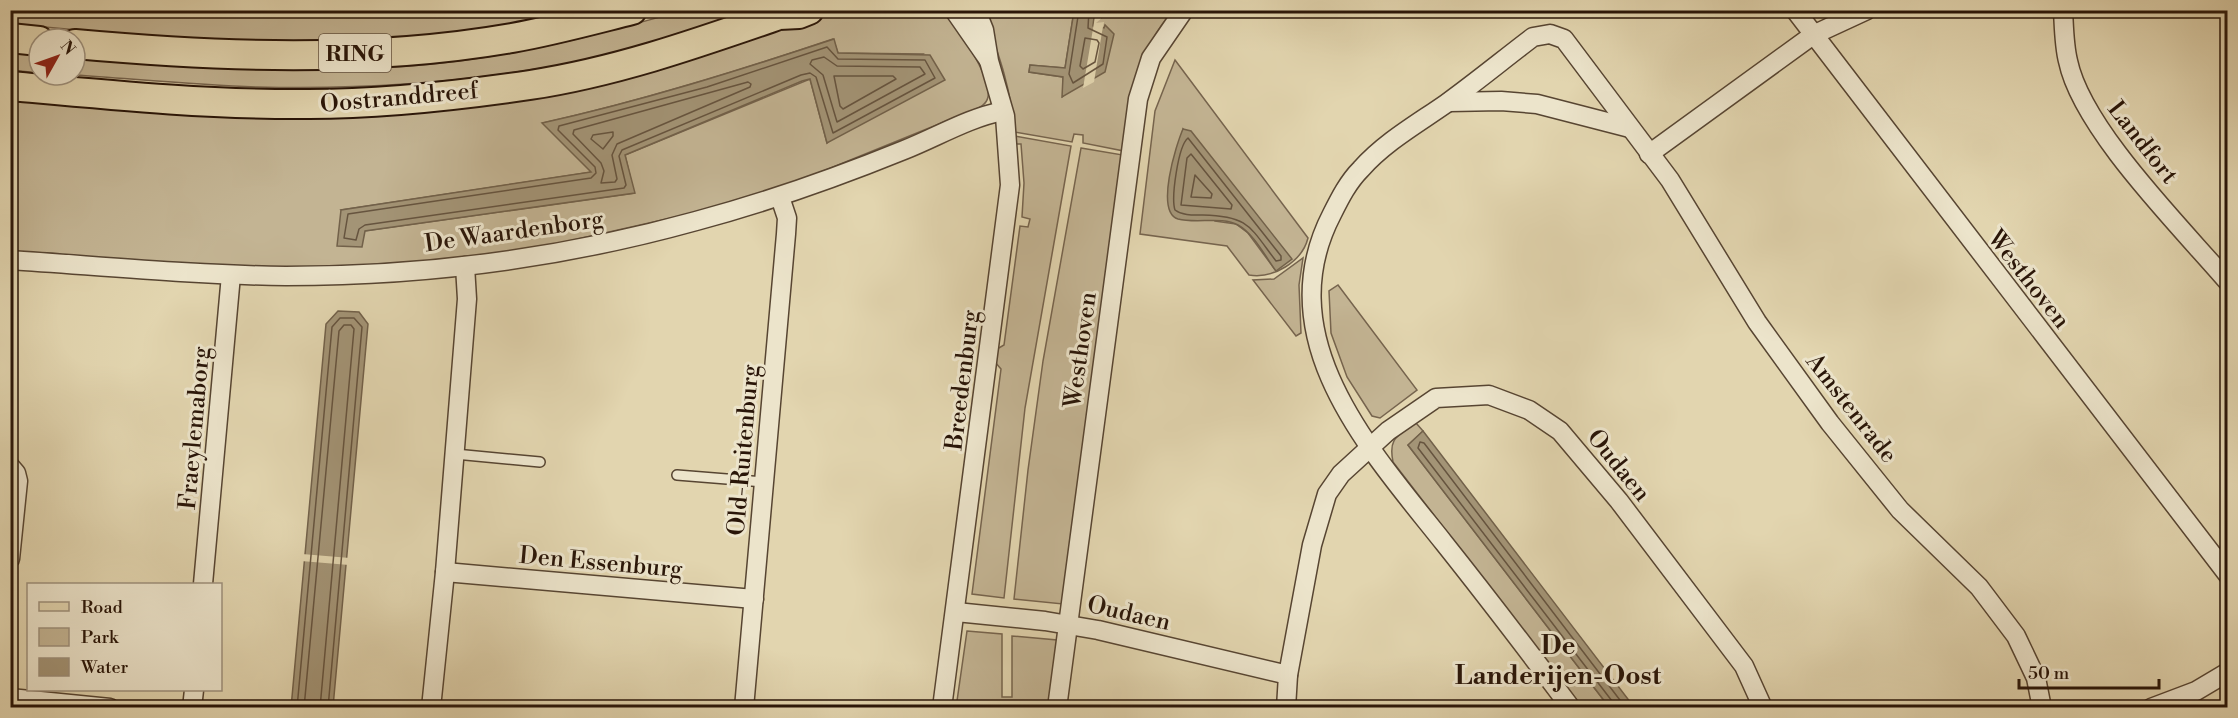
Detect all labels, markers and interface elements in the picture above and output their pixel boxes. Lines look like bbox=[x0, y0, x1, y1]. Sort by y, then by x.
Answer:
north arrow bbox=[27, 27, 87, 87]
road number: RING bbox=[319, 34, 391, 72]
text: N bbox=[56, 37, 80, 60]
street label: Oostranddreef bbox=[319, 76, 481, 120]
street label: Landfort bbox=[2100, 95, 2184, 191]
street label: De Waardenborg bbox=[423, 205, 606, 259]
street label: Westhoven bbox=[1980, 223, 2076, 335]
street label: Westhoven bbox=[1058, 290, 1104, 411]
street label: Breedenburg bbox=[939, 308, 987, 453]
street label: Fraeylemaborg bbox=[173, 345, 217, 511]
street label: Amstenrade bbox=[1798, 347, 1903, 470]
street label: Old-Ruitenburg bbox=[722, 363, 766, 537]
street label: Oudaen bbox=[1580, 423, 1657, 508]
street label: Den Essenburg bbox=[518, 541, 684, 585]
legend bbox=[27, 583, 222, 691]
street label: Oudaen bbox=[1084, 590, 1173, 638]
text: Road bbox=[81, 596, 124, 619]
text: Park bbox=[81, 626, 120, 649]
district label: De Landerijen-Oost bbox=[1455, 630, 1662, 692]
scale bar bbox=[2019, 652, 2158, 690]
text: Water bbox=[80, 656, 129, 679]
text: 50 m bbox=[2028, 662, 2070, 685]

